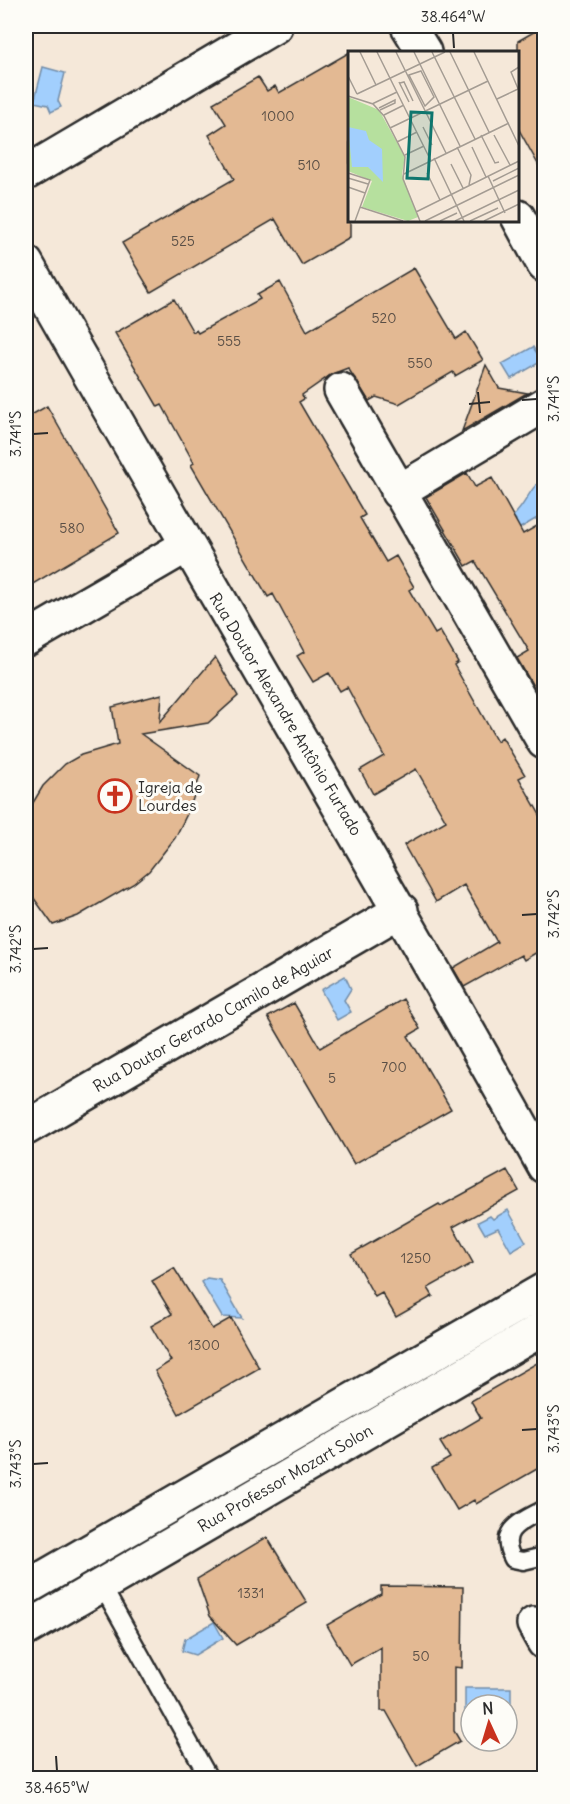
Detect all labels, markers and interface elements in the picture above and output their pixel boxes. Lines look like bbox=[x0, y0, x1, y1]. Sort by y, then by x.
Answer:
text: 38.464°W bbox=[421, 7, 486, 26]
inset map bbox=[348, 51, 519, 222]
house number: 1000 bbox=[261, 107, 295, 125]
house number: 510 bbox=[298, 156, 320, 174]
house number: 525 bbox=[171, 232, 195, 250]
house number: 520 bbox=[372, 309, 396, 327]
house number: 555 bbox=[217, 332, 241, 350]
house number: 550 bbox=[407, 354, 433, 372]
text: 3.741°S bbox=[544, 376, 563, 422]
text: 3.741°S bbox=[6, 411, 25, 457]
house number: 580 bbox=[59, 519, 85, 537]
street label: Rua Doutor Alexandre Antônio Furtado bbox=[205, 589, 367, 839]
place label: Igreja de Lourdes bbox=[138, 777, 203, 815]
church icon: Igreja de Lourdes bbox=[97, 778, 133, 814]
text: 3.742°S bbox=[544, 890, 563, 938]
text: 3.742°S bbox=[6, 925, 25, 973]
street label: Rua Doutor Gerardo Camilo de Aguiar bbox=[89, 942, 337, 1096]
house number: 700 bbox=[381, 1058, 407, 1076]
house number: 5 bbox=[328, 1069, 336, 1087]
house number: 1250 bbox=[401, 1249, 431, 1267]
house number: 1300 bbox=[188, 1336, 220, 1354]
text: 3.743°S bbox=[544, 1404, 563, 1454]
street label: Rua Professor Mozart Solon bbox=[194, 1420, 376, 1536]
text: 3.743°S bbox=[6, 1439, 25, 1489]
house number: 1331 bbox=[238, 1584, 264, 1602]
house number: 50 bbox=[412, 1647, 430, 1665]
north arrow bbox=[459, 1693, 519, 1753]
text: N bbox=[482, 1698, 494, 1718]
text: 38.465°W bbox=[25, 1778, 90, 1797]

